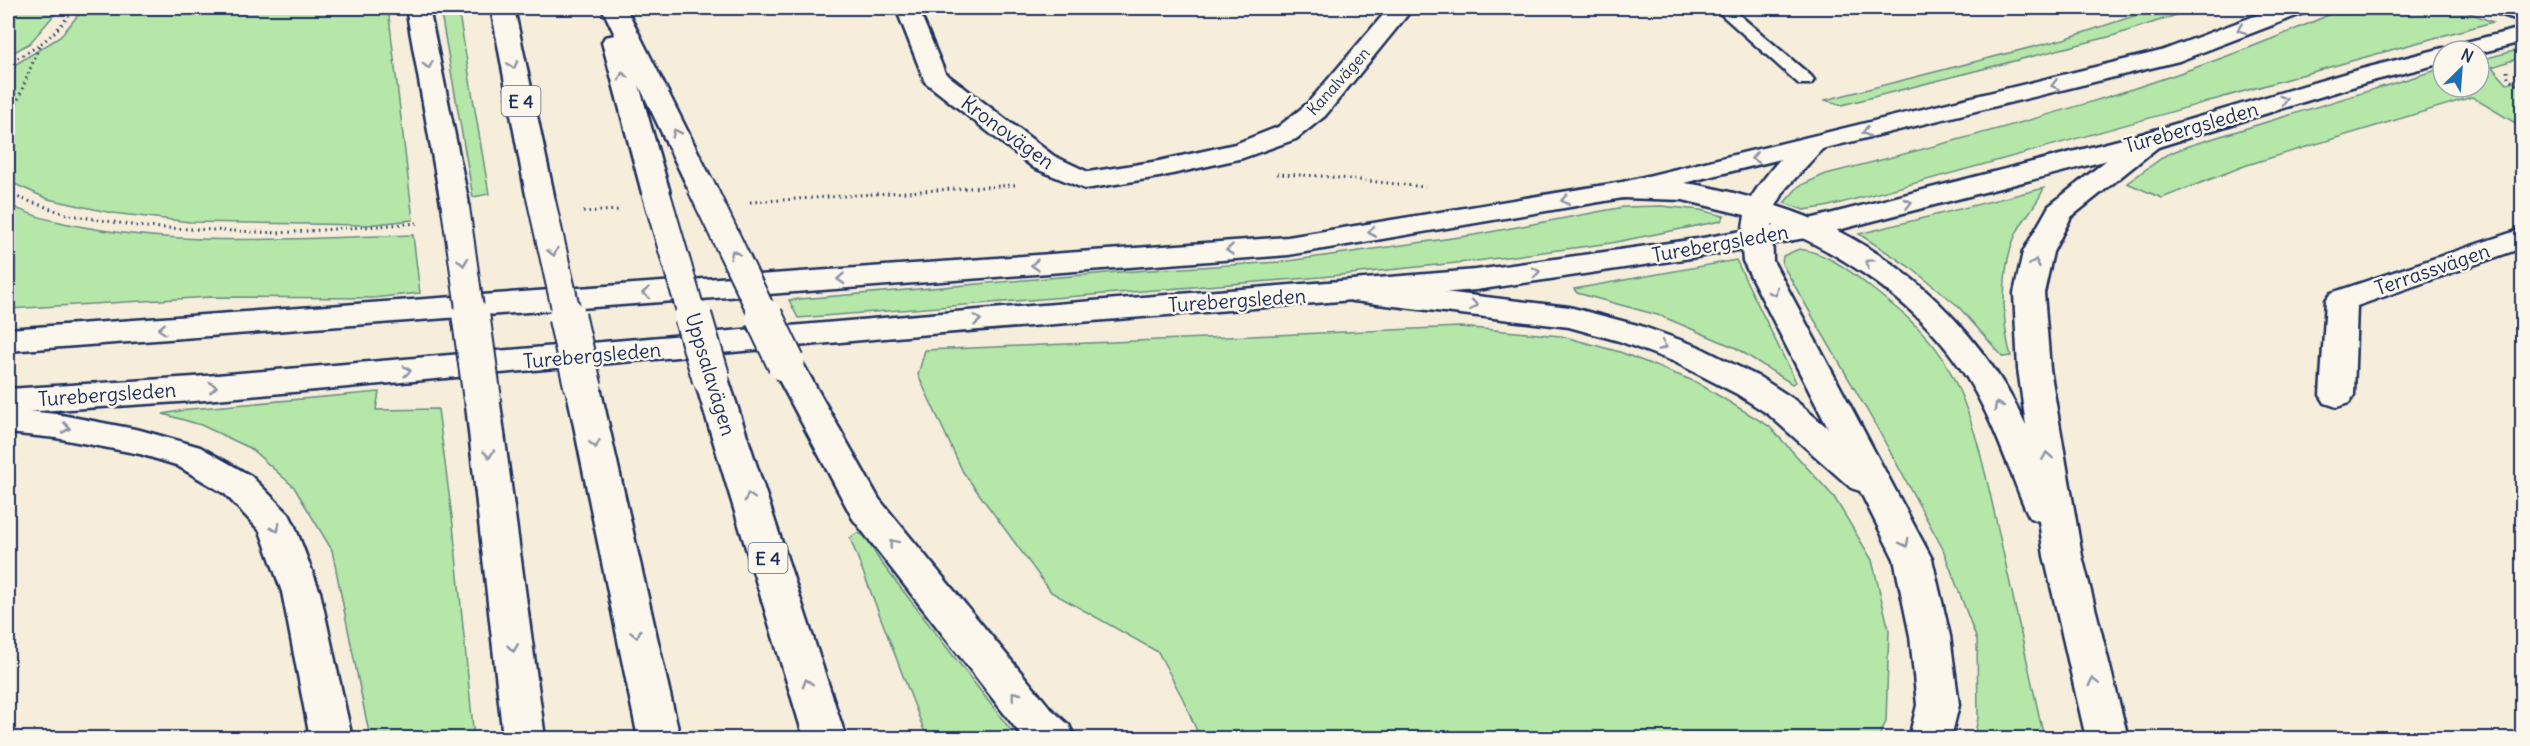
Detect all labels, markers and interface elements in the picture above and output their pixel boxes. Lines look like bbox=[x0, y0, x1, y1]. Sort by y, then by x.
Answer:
one-way arrow bbox=[2237, 22, 2247, 35]
north arrow bbox=[2431, 39, 2491, 99]
street label: Kanalvägen bbox=[1302, 43, 1374, 119]
text: N bbox=[2458, 44, 2477, 67]
one-way arrow bbox=[421, 60, 434, 70]
one-way arrow bbox=[506, 60, 519, 70]
one-way arrow bbox=[618, 71, 630, 82]
one-way arrow bbox=[2050, 77, 2060, 90]
road number: E 4 bbox=[502, 86, 540, 116]
street label: Kronovägen bbox=[957, 90, 1059, 174]
one-way arrow bbox=[2278, 95, 2289, 107]
street label: Turebergsleden bbox=[2121, 96, 2261, 158]
one-way arrow bbox=[1861, 125, 1871, 138]
one-way arrow bbox=[671, 129, 683, 140]
one-way arrow bbox=[1750, 151, 1760, 164]
one-way arrow bbox=[1560, 193, 1569, 205]
one-way arrow bbox=[1903, 197, 1913, 210]
street label: Turebergsleden bbox=[1650, 219, 1790, 267]
one-way arrow bbox=[1368, 225, 1378, 238]
street label: Terrassvägen bbox=[2371, 238, 2493, 300]
one-way arrow bbox=[1225, 244, 1234, 257]
one-way arrow bbox=[546, 247, 559, 257]
one-way arrow bbox=[729, 249, 741, 260]
one-way arrow bbox=[457, 257, 469, 266]
one-way arrow bbox=[1031, 258, 1040, 271]
one-way arrow bbox=[2028, 258, 2041, 268]
one-way arrow bbox=[1864, 259, 1875, 270]
one-way arrow bbox=[1532, 266, 1541, 278]
one-way arrow bbox=[836, 272, 845, 285]
street label: Turebergsleden bbox=[1167, 283, 1307, 317]
one-way arrow bbox=[642, 286, 651, 299]
one-way arrow bbox=[1767, 286, 1778, 296]
one-way arrow bbox=[1469, 299, 1478, 311]
street label: Uppsalavägen bbox=[680, 310, 742, 438]
one-way arrow bbox=[972, 314, 981, 327]
one-way arrow bbox=[157, 322, 166, 335]
street label: Turebergsleden bbox=[522, 337, 662, 373]
one-way arrow bbox=[1658, 338, 1668, 351]
one-way arrow bbox=[402, 365, 411, 378]
street label: Turebergsleden bbox=[37, 377, 177, 411]
one-way arrow bbox=[208, 381, 217, 394]
one-way arrow bbox=[1993, 402, 2005, 412]
one-way arrow bbox=[60, 421, 70, 434]
one-way arrow bbox=[588, 438, 601, 448]
one-way arrow bbox=[482, 450, 495, 459]
one-way arrow bbox=[2042, 452, 2054, 461]
one-way arrow bbox=[743, 492, 756, 503]
one-way arrow bbox=[269, 522, 280, 533]
one-way arrow bbox=[1897, 536, 1909, 547]
one-way arrow bbox=[890, 539, 901, 550]
road number: E 4 bbox=[748, 543, 788, 573]
one-way arrow bbox=[629, 629, 642, 639]
one-way arrow bbox=[506, 643, 519, 653]
one-way arrow bbox=[2088, 677, 2101, 687]
one-way arrow bbox=[802, 678, 814, 689]
one-way arrow bbox=[1011, 691, 1022, 702]

